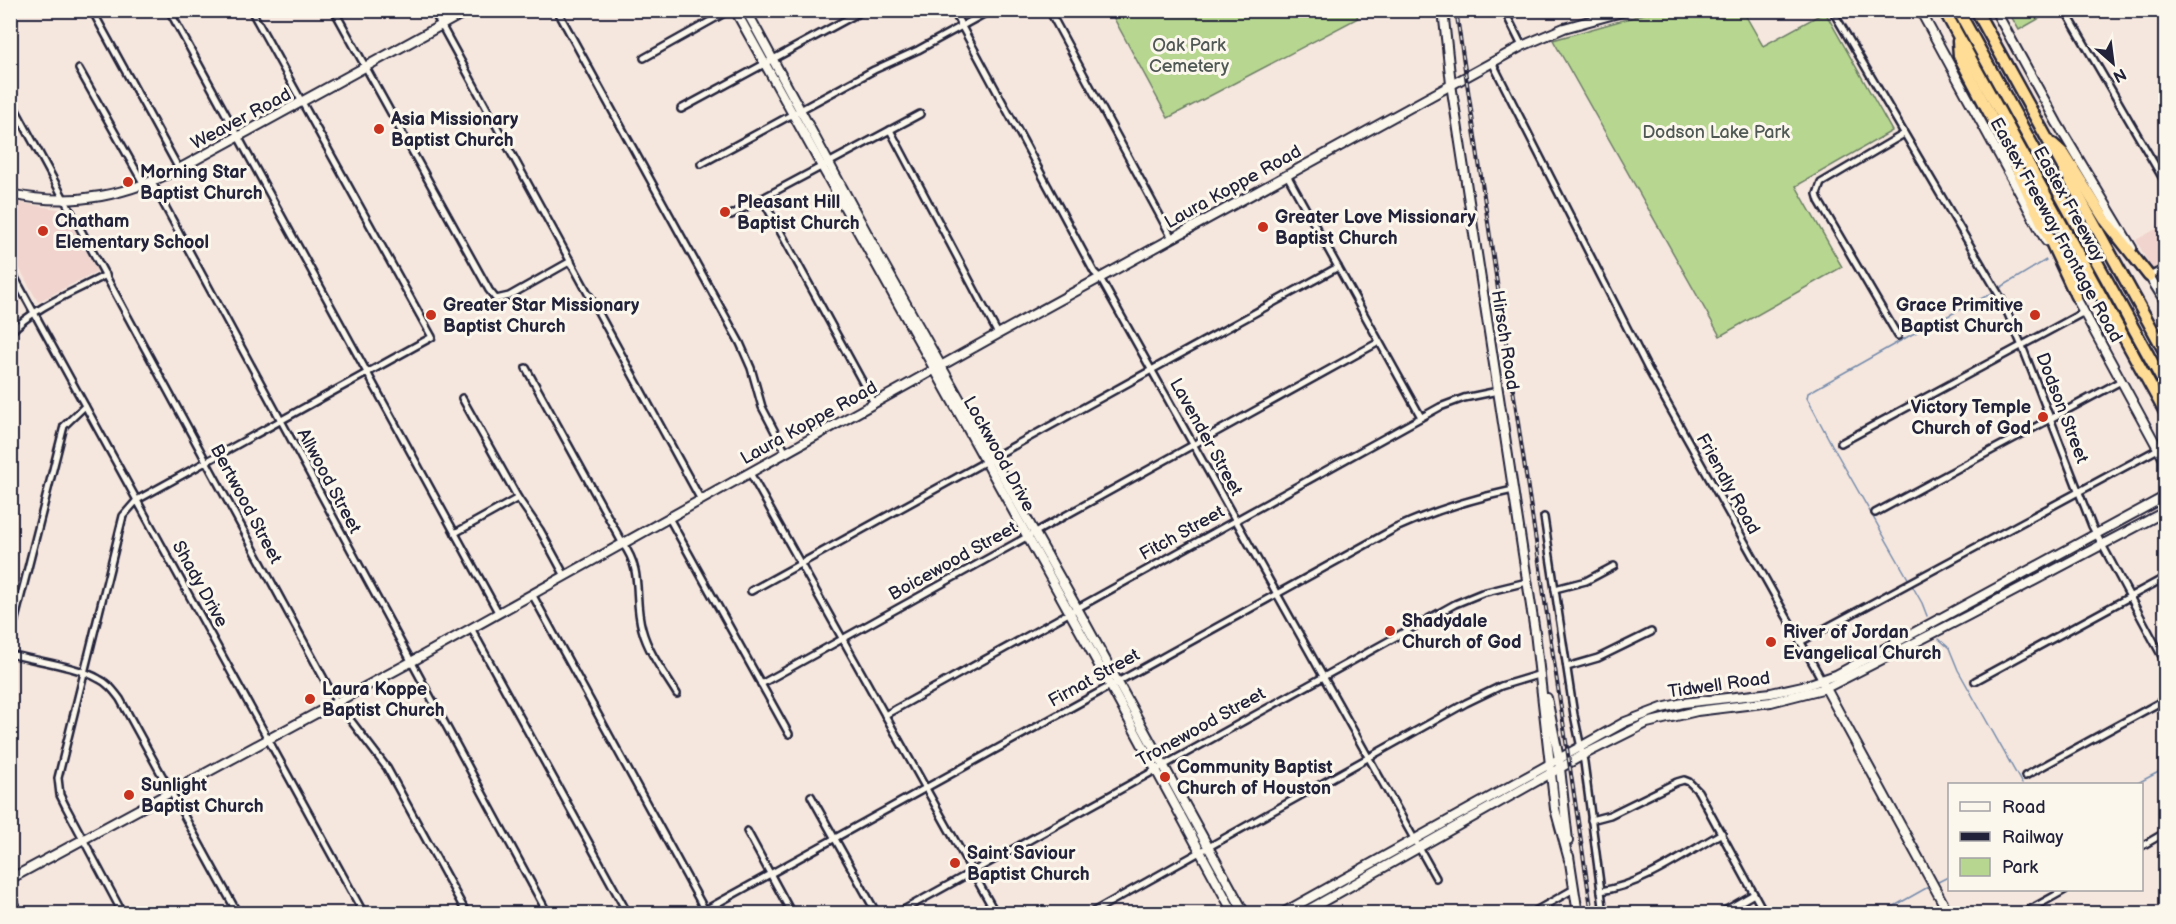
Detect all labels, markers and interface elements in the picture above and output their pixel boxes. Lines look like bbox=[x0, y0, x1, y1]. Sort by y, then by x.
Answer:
north arrow bbox=[2083, 33, 2143, 93]
park label: Oak Park Cemetery bbox=[1149, 35, 1230, 77]
text: N bbox=[2110, 64, 2129, 86]
street label: Weaver Road bbox=[187, 84, 295, 154]
place label: Asia Missionary Baptist Church bbox=[390, 109, 519, 151]
street label: Eastex Freeway Frontage Road bbox=[1985, 114, 2127, 346]
marker: Asia Missionary Baptist Church bbox=[372, 122, 386, 136]
park label: Dodson Lake Park bbox=[1642, 122, 1790, 143]
street label: Laura Koppe Road bbox=[1161, 141, 1305, 233]
street label: Eastex Freeway bbox=[2029, 143, 2110, 266]
place label: Morning Star Baptist Church bbox=[140, 162, 263, 204]
marker: Morning Star Baptist Church bbox=[121, 175, 135, 189]
place label: Pleasant Hill Baptist Church bbox=[737, 192, 860, 234]
marker: Pleasant Hill Baptist Church bbox=[718, 205, 732, 219]
place label: Greater Love Missionary Baptist Church bbox=[1275, 207, 1476, 249]
place label: Chatham Elementary School bbox=[55, 211, 209, 253]
marker: Greater Love Missionary Baptist Church bbox=[1256, 220, 1270, 234]
marker: Chatham Elementary School bbox=[36, 224, 50, 238]
street label: Hirsch Road bbox=[1487, 289, 1523, 391]
place label: Greater Star Missionary Baptist Church bbox=[443, 295, 640, 337]
place label: Grace Primitive Baptist Church bbox=[1896, 295, 2023, 337]
marker: Greater Star Missionary Baptist Church bbox=[424, 308, 438, 322]
marker: Grace Primitive Baptist Church bbox=[2028, 308, 2042, 322]
street label: Dodson Street bbox=[2031, 350, 2093, 467]
street label: Lavender Street bbox=[1165, 375, 1247, 500]
street label: Laura Koppe Road bbox=[737, 377, 881, 469]
street label: Lockwood Drive bbox=[959, 393, 1039, 515]
place label: Victory Temple Church of God bbox=[1911, 397, 2031, 439]
marker: Victory Temple Church of God bbox=[2036, 410, 2050, 424]
street label: Allwood Street bbox=[293, 425, 366, 537]
street label: Friendly Road bbox=[1692, 430, 1764, 538]
street label: Bertwood Street bbox=[206, 441, 286, 568]
street label: Fitch Street bbox=[1136, 501, 1228, 565]
street label: Boicewood Street bbox=[885, 517, 1021, 605]
street label: Shady Drive bbox=[168, 537, 232, 631]
place label: Shadydale Church of God bbox=[1402, 611, 1522, 653]
place label: River of Jordan Evangelical Church bbox=[1783, 622, 1941, 664]
marker: Shadydale Church of God bbox=[1383, 624, 1397, 638]
marker: River of Jordan Evangelical Church bbox=[1764, 635, 1778, 649]
street label: Firnat Street bbox=[1045, 644, 1144, 712]
street label: Tidwell Road bbox=[1667, 667, 1771, 703]
place label: Laura Koppe Baptist Church bbox=[322, 679, 445, 721]
street label: Tronewood Street bbox=[1133, 683, 1269, 771]
marker: Laura Koppe Baptist Church bbox=[303, 692, 317, 706]
place label: Community Baptist Church of Houston bbox=[1177, 757, 1332, 799]
marker: Community Baptist Church of Houston bbox=[1158, 770, 1172, 784]
place label: Sunlight Baptist Church bbox=[141, 775, 264, 817]
legend bbox=[1948, 783, 2143, 891]
marker: Sunlight Baptist Church bbox=[122, 788, 136, 802]
text: Road bbox=[2002, 797, 2046, 818]
text: Railway bbox=[2002, 827, 2064, 848]
place label: Saint Saviour Baptist Church bbox=[967, 843, 1090, 885]
marker: Saint Saviour Baptist Church bbox=[948, 856, 962, 870]
text: Park bbox=[2002, 857, 2038, 878]

